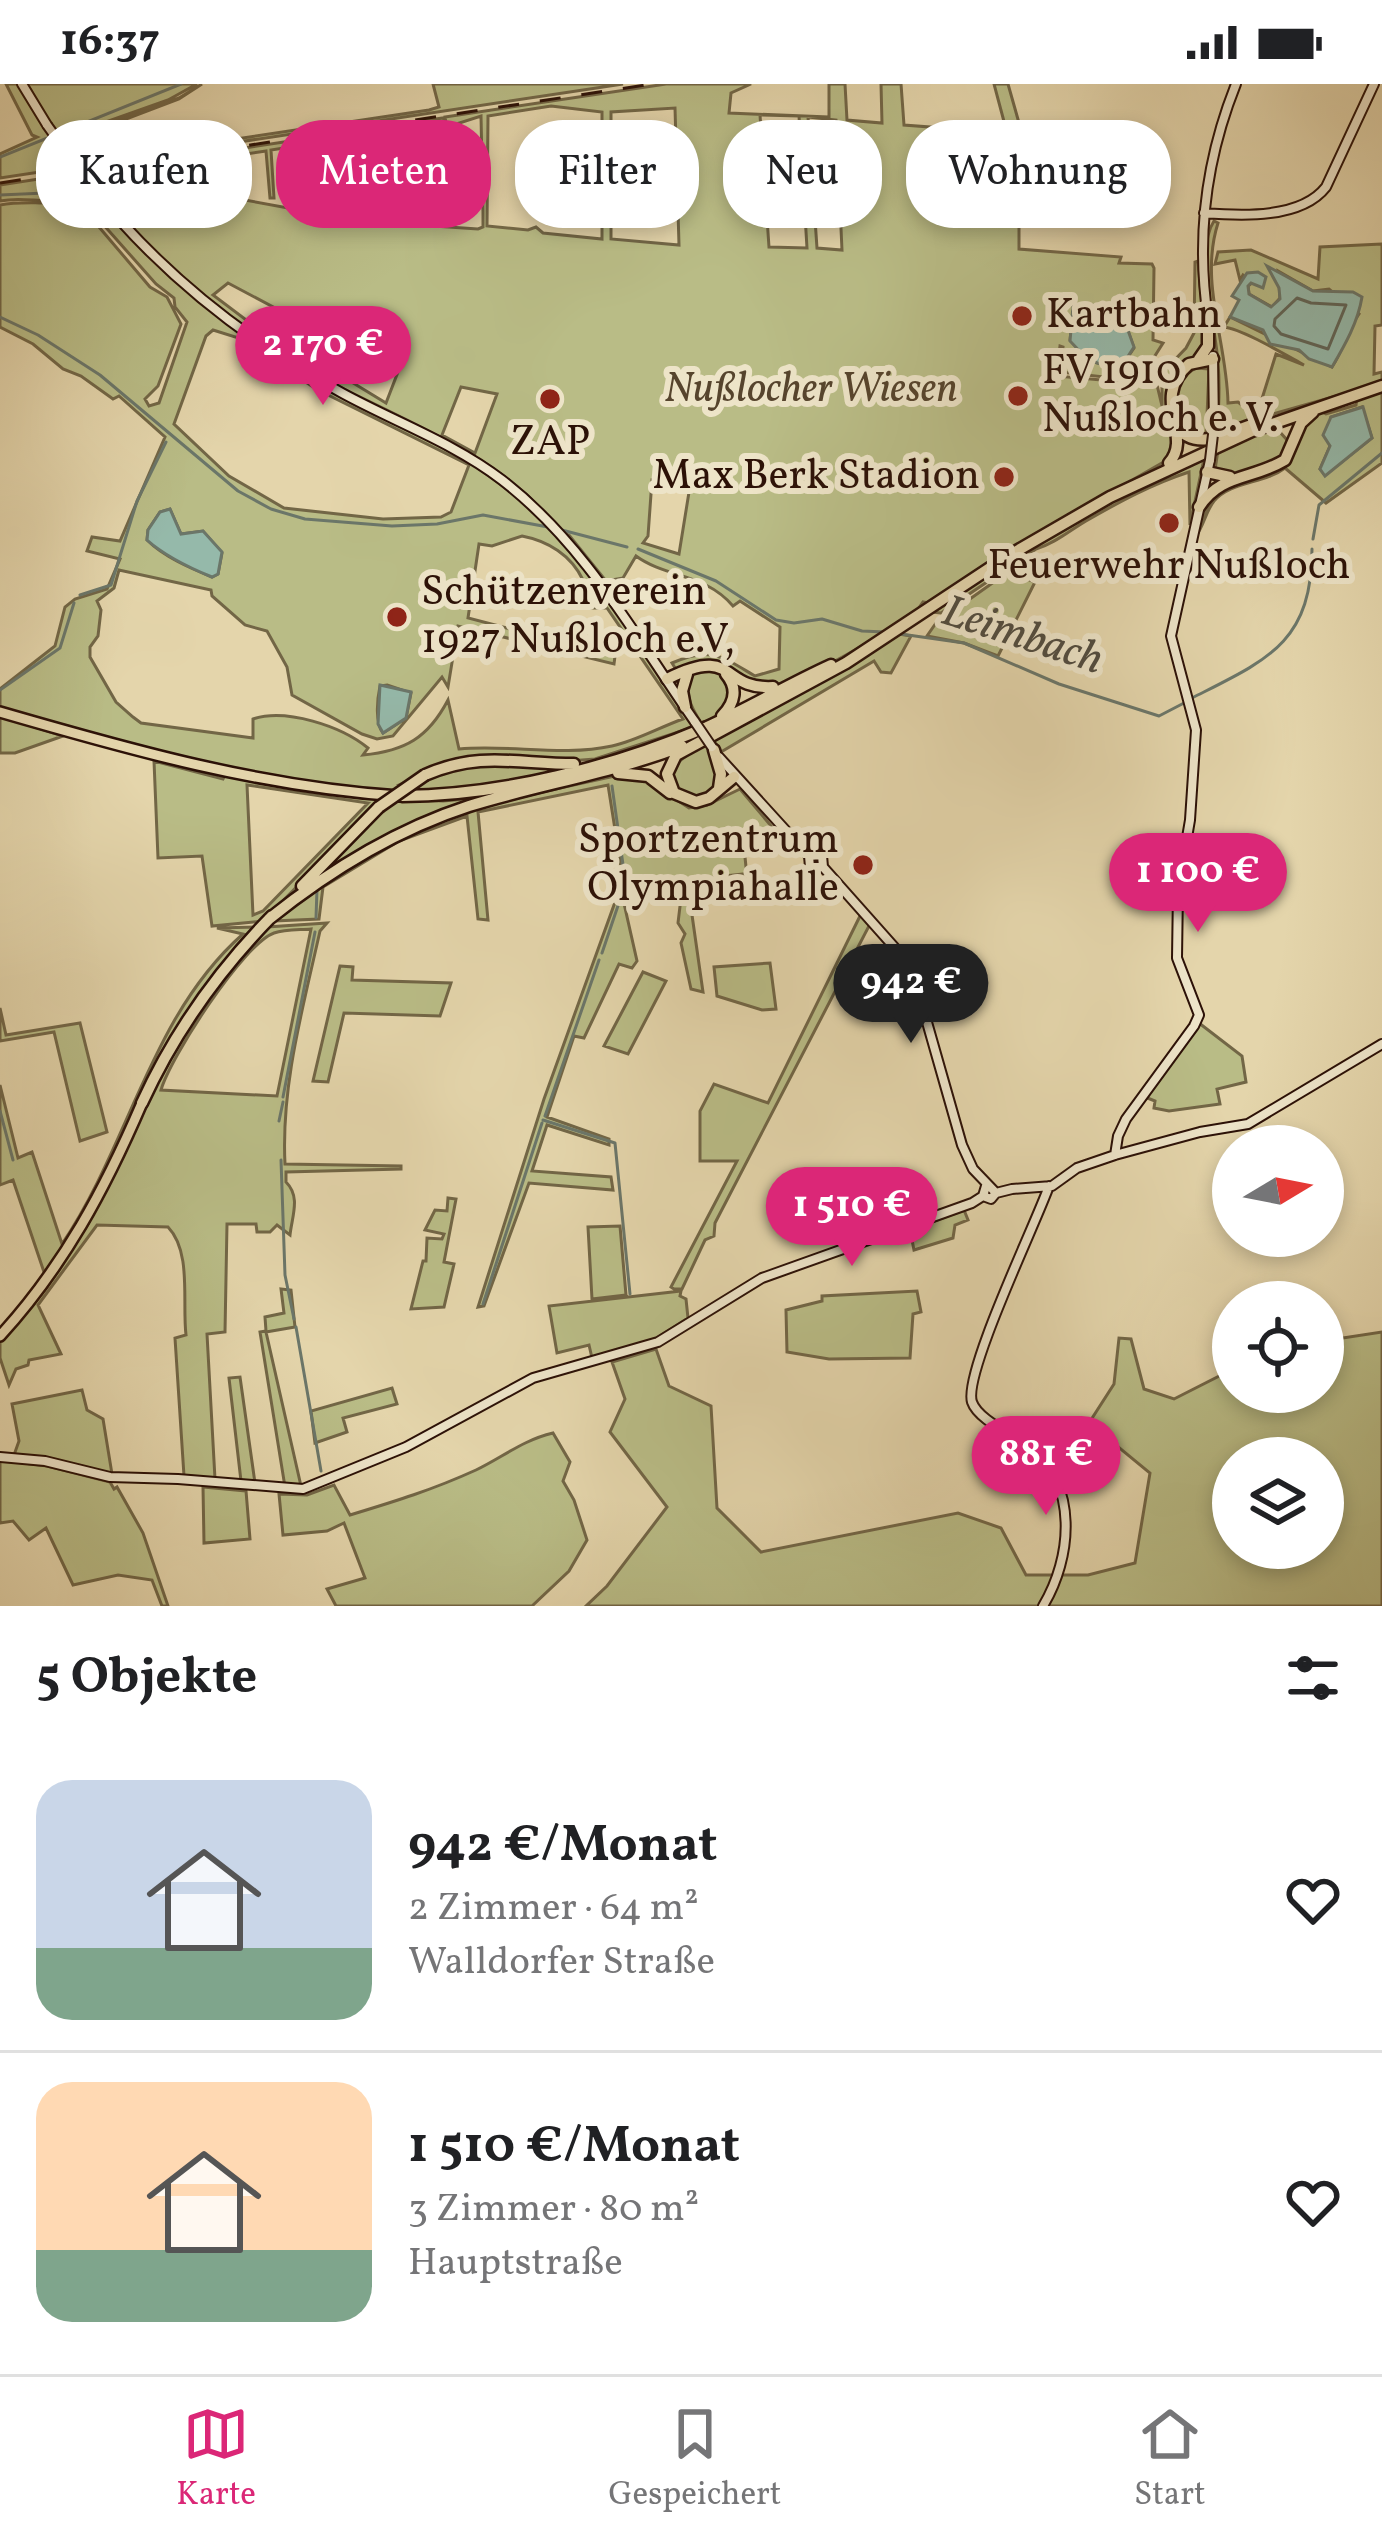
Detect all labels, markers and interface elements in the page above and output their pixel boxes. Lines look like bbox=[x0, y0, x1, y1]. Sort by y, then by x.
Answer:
text: 16:37 bbox=[60, 11, 160, 74]
chip: Kaufen bbox=[36, 120, 252, 228]
chip: Mieten bbox=[276, 120, 491, 228]
chip: Filter bbox=[515, 120, 699, 228]
chip: Neu bbox=[723, 120, 882, 228]
chip: Wohnung bbox=[906, 120, 1171, 228]
place label: Kartbahn bbox=[1046, 287, 1222, 346]
marker: Kartbahn bbox=[1009, 303, 1035, 329]
pin: 2 170 € bbox=[212, 306, 434, 408]
text: 2 170 € bbox=[262, 318, 384, 372]
place label: FV 1910 Nußloch e. V. bbox=[1042, 343, 1279, 450]
park label: Nußlocher Wiesen bbox=[664, 361, 958, 420]
marker: FV 1910 Nußloch e. V. bbox=[1005, 383, 1031, 409]
marker: ZAP bbox=[537, 386, 563, 412]
place label: ZAP bbox=[510, 414, 590, 473]
place label: Max Berk Stadion bbox=[653, 448, 980, 507]
marker: Max Berk Stadion bbox=[991, 464, 1017, 490]
marker: Feuerwehr Nußloch bbox=[1156, 510, 1182, 536]
place label: Feuerwehr Nußloch bbox=[987, 538, 1351, 597]
place label: Schützenverein 1927 Nußloch e.V, bbox=[421, 564, 735, 671]
water label: Leimbach bbox=[933, 581, 1111, 693]
marker: Schützenverein 1927 Nußloch e.V, bbox=[384, 604, 410, 630]
place label: Sportzentrum Olympiahalle bbox=[578, 812, 839, 919]
pin: 1 100 € bbox=[1087, 833, 1309, 935]
text: 1 100 € bbox=[1136, 845, 1260, 899]
marker: Sportzentrum Olympiahalle bbox=[850, 852, 876, 878]
pin: 942 € bbox=[827, 944, 995, 1046]
text: 942 € bbox=[860, 956, 962, 1010]
north arrow bbox=[1212, 1125, 1344, 1257]
map controls bbox=[1212, 1125, 1344, 1569]
pin: 1 510 € bbox=[741, 1167, 963, 1269]
text: 1 510 € bbox=[793, 1179, 911, 1233]
button: locate bbox=[1212, 1281, 1344, 1413]
pin: 881 € bbox=[962, 1416, 1130, 1518]
text: 881 € bbox=[999, 1428, 1093, 1482]
button: layers bbox=[1212, 1437, 1344, 1569]
text: 5 Objekte bbox=[36, 1643, 257, 1714]
icon: filters bbox=[1280, 1645, 1346, 1711]
text: 942 €/Monat bbox=[408, 1811, 717, 1882]
icon: home bbox=[132, 1828, 276, 1972]
icon: heart bbox=[1280, 1867, 1346, 1933]
text: 2 Zimmer · 64 m² bbox=[408, 1882, 699, 1936]
text: Walldorfer Straße bbox=[408, 1936, 715, 1990]
text: 1 510 €/Monat bbox=[408, 2112, 740, 2183]
icon: home bbox=[132, 2130, 276, 2274]
icon: heart bbox=[1280, 2169, 1346, 2235]
text: 3 Zimmer · 80 m² bbox=[408, 2183, 699, 2237]
text: Hauptstraße bbox=[408, 2237, 623, 2291]
tab: Karte bbox=[176, 2401, 256, 2519]
tab: Gespeichert bbox=[608, 2401, 781, 2519]
tab: Start bbox=[1134, 2401, 1206, 2519]

